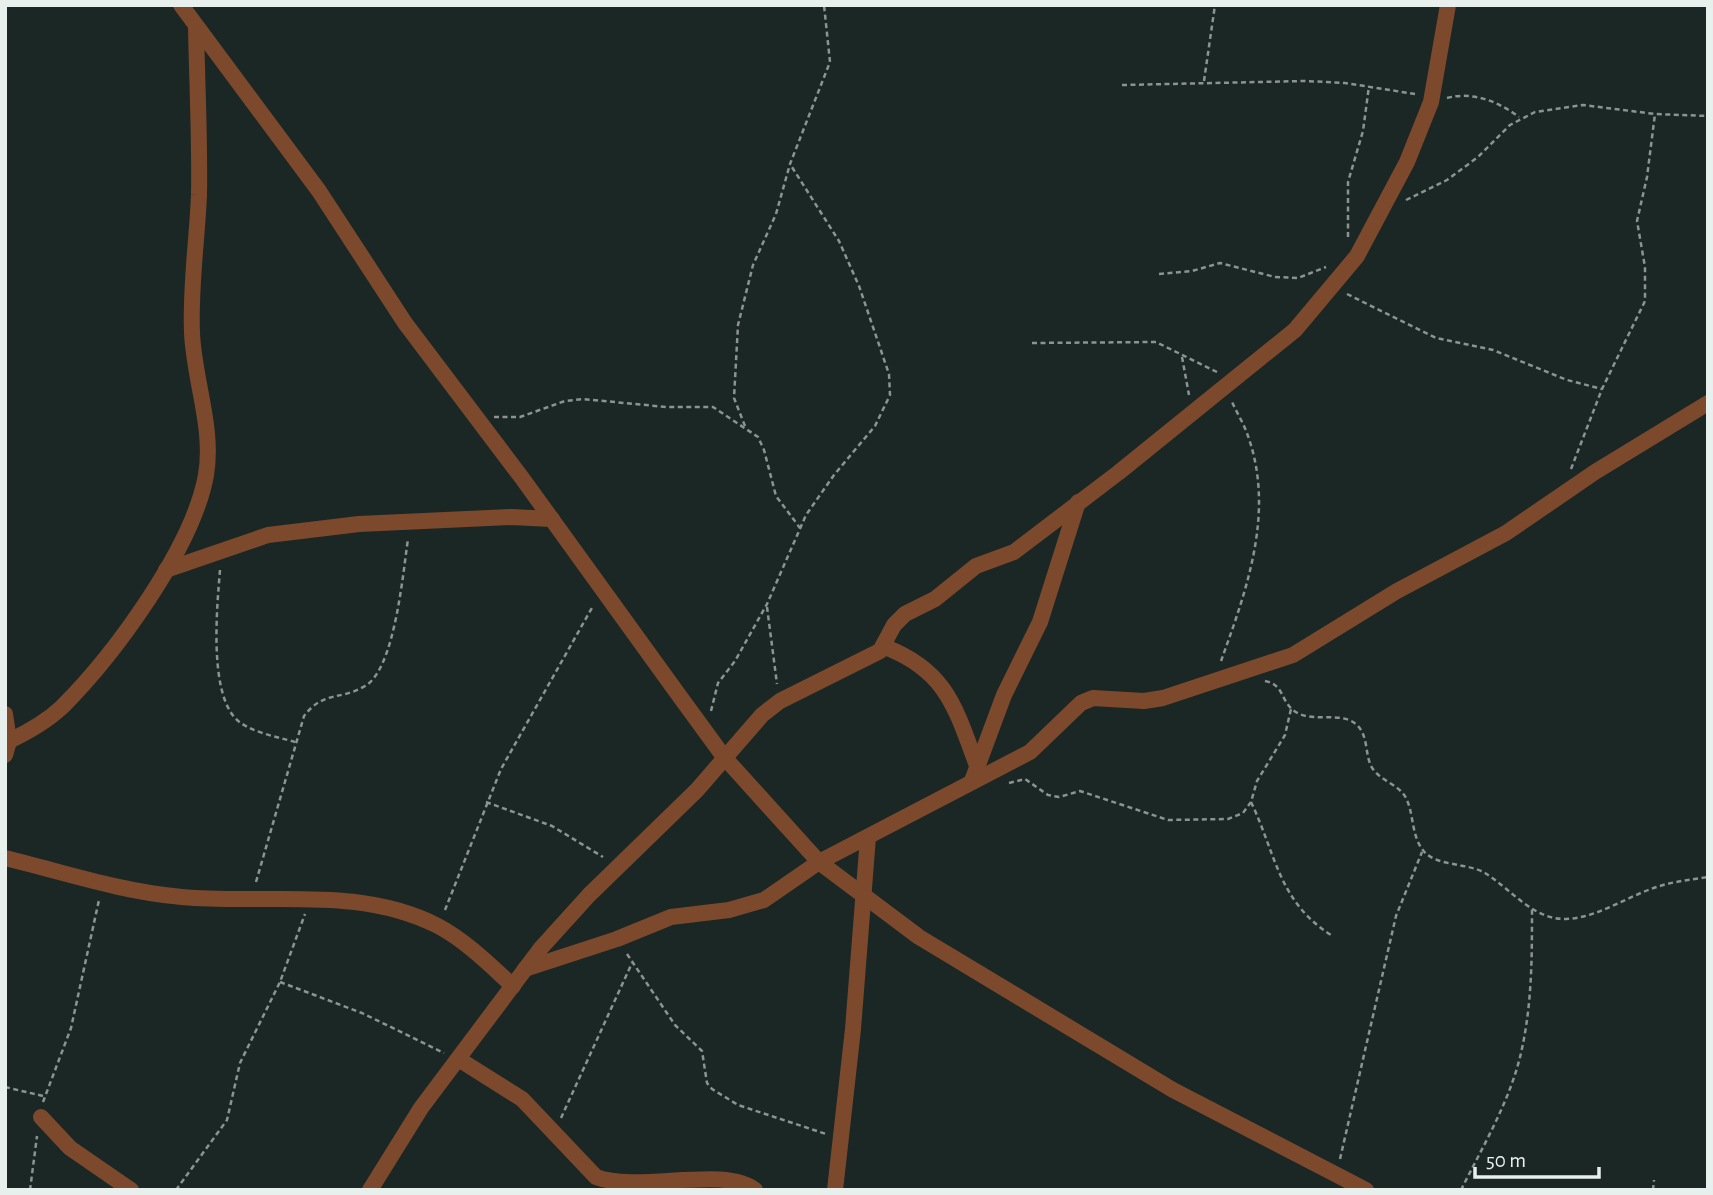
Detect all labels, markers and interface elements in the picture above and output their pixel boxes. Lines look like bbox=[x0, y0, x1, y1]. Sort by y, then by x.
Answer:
scale bar bbox=[1475, 1136, 1599, 1180]
text: 50 m bbox=[1486, 1150, 1526, 1171]

